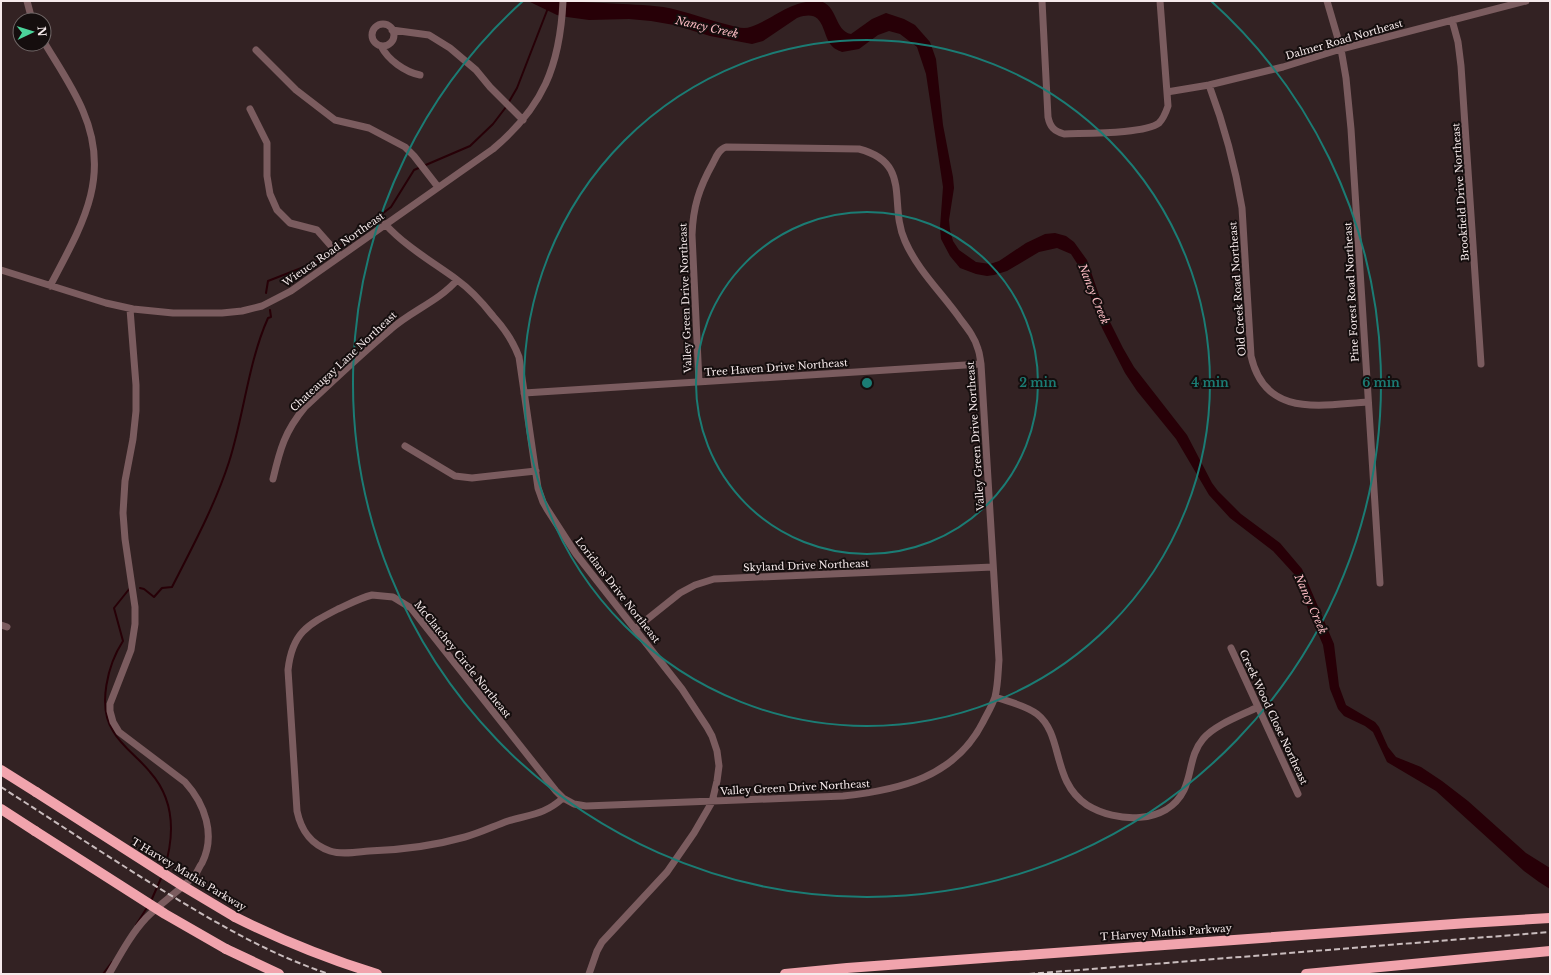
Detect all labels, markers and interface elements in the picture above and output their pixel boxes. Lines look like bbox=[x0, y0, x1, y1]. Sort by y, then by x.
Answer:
north arrow bbox=[12, 12, 52, 52]
water label: Nancy Creek bbox=[673, 13, 740, 41]
street label: Dalmer Road Northeast bbox=[1284, 16, 1404, 62]
text: N bbox=[35, 26, 49, 38]
street label: Brookfield Drive Northeast bbox=[1449, 122, 1472, 261]
street label: Wieuca Road Northeast bbox=[279, 209, 387, 290]
street label: Old Creek Road Northeast bbox=[1226, 221, 1249, 357]
street label: Pine Forest Road Northeast bbox=[1341, 222, 1362, 362]
street label: Valley Green Drive Northeast bbox=[676, 223, 695, 374]
water label: Nancy Creek bbox=[1075, 261, 1113, 327]
street label: Chateaugay Lane Northeast bbox=[287, 308, 400, 414]
street label: Tree Haven Drive Northeast bbox=[704, 356, 849, 379]
street label: Valley Green Drive Northeast bbox=[964, 361, 987, 512]
text: 2 min bbox=[1019, 375, 1057, 390]
text: 4 min bbox=[1191, 375, 1229, 390]
text: 6 min bbox=[1362, 375, 1400, 390]
centre of rings bbox=[860, 376, 874, 390]
street label: Loridans Drive Northeast bbox=[572, 535, 663, 646]
street label: Skyland Drive Northeast bbox=[743, 557, 869, 574]
water label: Nancy Creek bbox=[1291, 571, 1331, 636]
street label: McClatchey Circle Northeast bbox=[411, 598, 514, 721]
street label: Creek Wood Close Northeast bbox=[1236, 648, 1311, 787]
street label: Valley Green Drive Northeast bbox=[719, 777, 870, 798]
street label: T Harvey Mathis Parkway bbox=[129, 835, 249, 914]
street label: T Harvey Mathis Parkway bbox=[1100, 921, 1233, 944]

